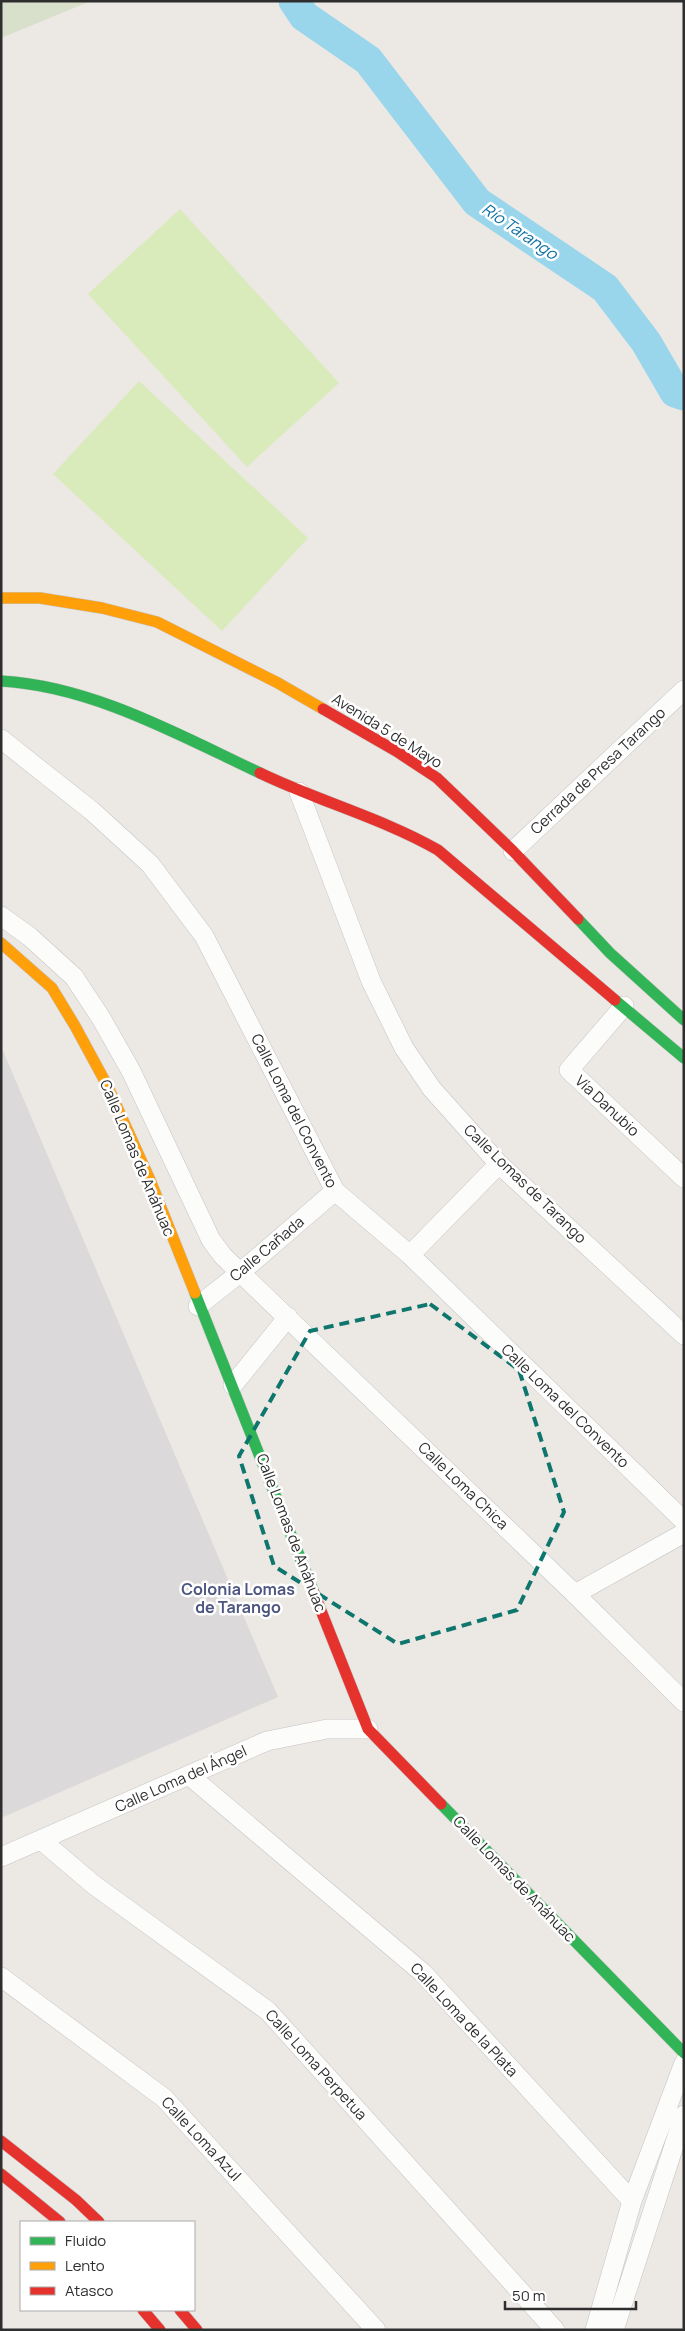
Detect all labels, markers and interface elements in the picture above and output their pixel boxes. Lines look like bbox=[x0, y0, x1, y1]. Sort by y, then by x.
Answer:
water label: Río Tarango bbox=[478, 198, 563, 265]
street label: Avenida 5 de Mayo bbox=[328, 688, 447, 773]
street label: Cerrada de Presa Tarango bbox=[525, 702, 670, 839]
street label: Calle Loma del Convento bbox=[246, 1030, 343, 1192]
street label: Vía Danubio bbox=[571, 1070, 644, 1141]
street label: Calle Lomas de Anáhuac bbox=[95, 1076, 180, 1239]
street label: Calle Lomas de Tarango bbox=[459, 1119, 591, 1248]
street label: Calle Cañada bbox=[225, 1211, 308, 1286]
street label: Calle Loma del Convento bbox=[497, 1339, 634, 1472]
street label: Calle Loma Chica bbox=[414, 1437, 513, 1534]
street label: Calle Lomas de Anáhuac bbox=[252, 1451, 331, 1615]
district label: Colonia Lomas de Tarango bbox=[181, 1578, 295, 1618]
street label: Calle Loma del Ángel bbox=[112, 1740, 250, 1817]
street label: Calle Lomas de Anáhuac bbox=[448, 1811, 580, 1946]
street label: Calle Loma de la Plata bbox=[406, 1958, 523, 2081]
street label: Calle Loma Perpetua bbox=[261, 2005, 372, 2125]
street label: Calle Loma Azul bbox=[157, 2092, 246, 2185]
legend bbox=[20, 2221, 195, 2311]
text: Fluido bbox=[65, 2230, 106, 2251]
text: Lento bbox=[65, 2255, 105, 2276]
scale bar bbox=[505, 2278, 636, 2310]
text: Atasco bbox=[65, 2280, 113, 2301]
text: 50 m bbox=[512, 2285, 546, 2306]

